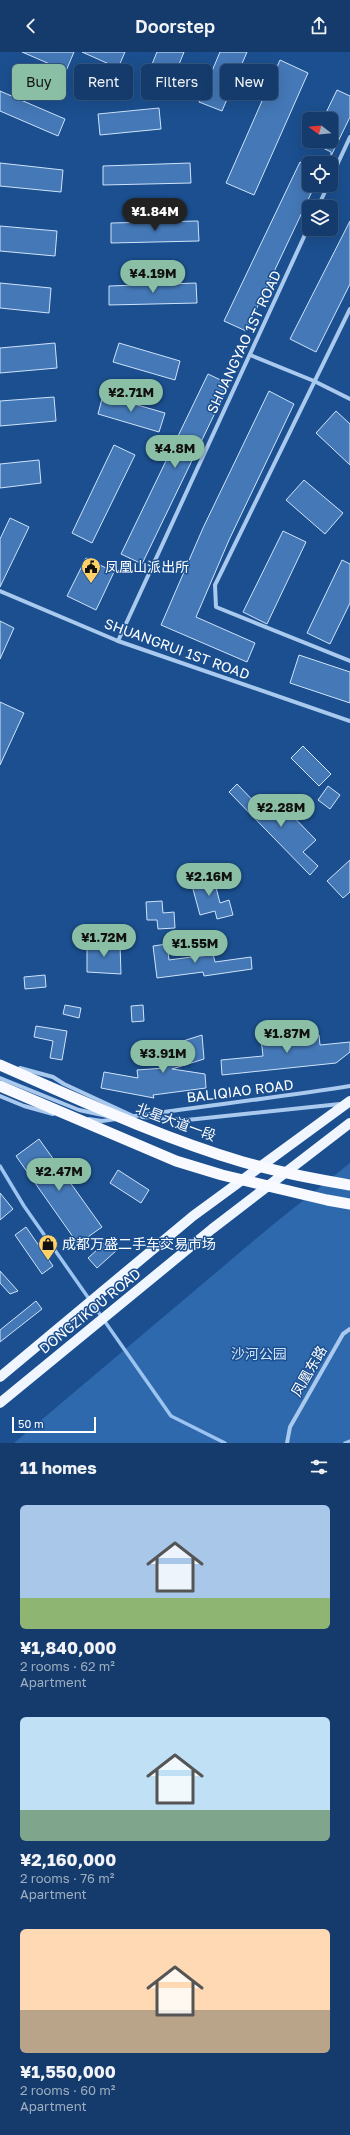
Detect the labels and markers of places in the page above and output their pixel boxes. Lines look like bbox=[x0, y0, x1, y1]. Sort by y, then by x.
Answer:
pin: ¥1.84M bbox=[122, 198, 188, 232]
pin: ¥4.19M bbox=[120, 260, 186, 294]
pin: ¥2.71M bbox=[98, 379, 164, 413]
pin: ¥4.8M bbox=[147, 435, 203, 469]
public building icon: 凤凰山派出所 bbox=[80, 556, 102, 584]
place label: 凤凰山派出所 bbox=[105, 558, 189, 575]
pin: ¥2.28M bbox=[248, 794, 314, 828]
pin: ¥2.16M bbox=[176, 863, 242, 897]
pin: ¥1.72M bbox=[71, 924, 137, 958]
pin: ¥1.55M bbox=[162, 930, 228, 964]
pin: ¥1.87M bbox=[254, 1020, 320, 1054]
pin: ¥3.91M bbox=[130, 1040, 196, 1074]
pin: ¥2.47M bbox=[26, 1158, 92, 1192]
shop icon: 成都万盛二手车交易市场 bbox=[37, 1233, 59, 1261]
place label: 成都万盛二手车交易市场 bbox=[62, 1235, 216, 1252]

